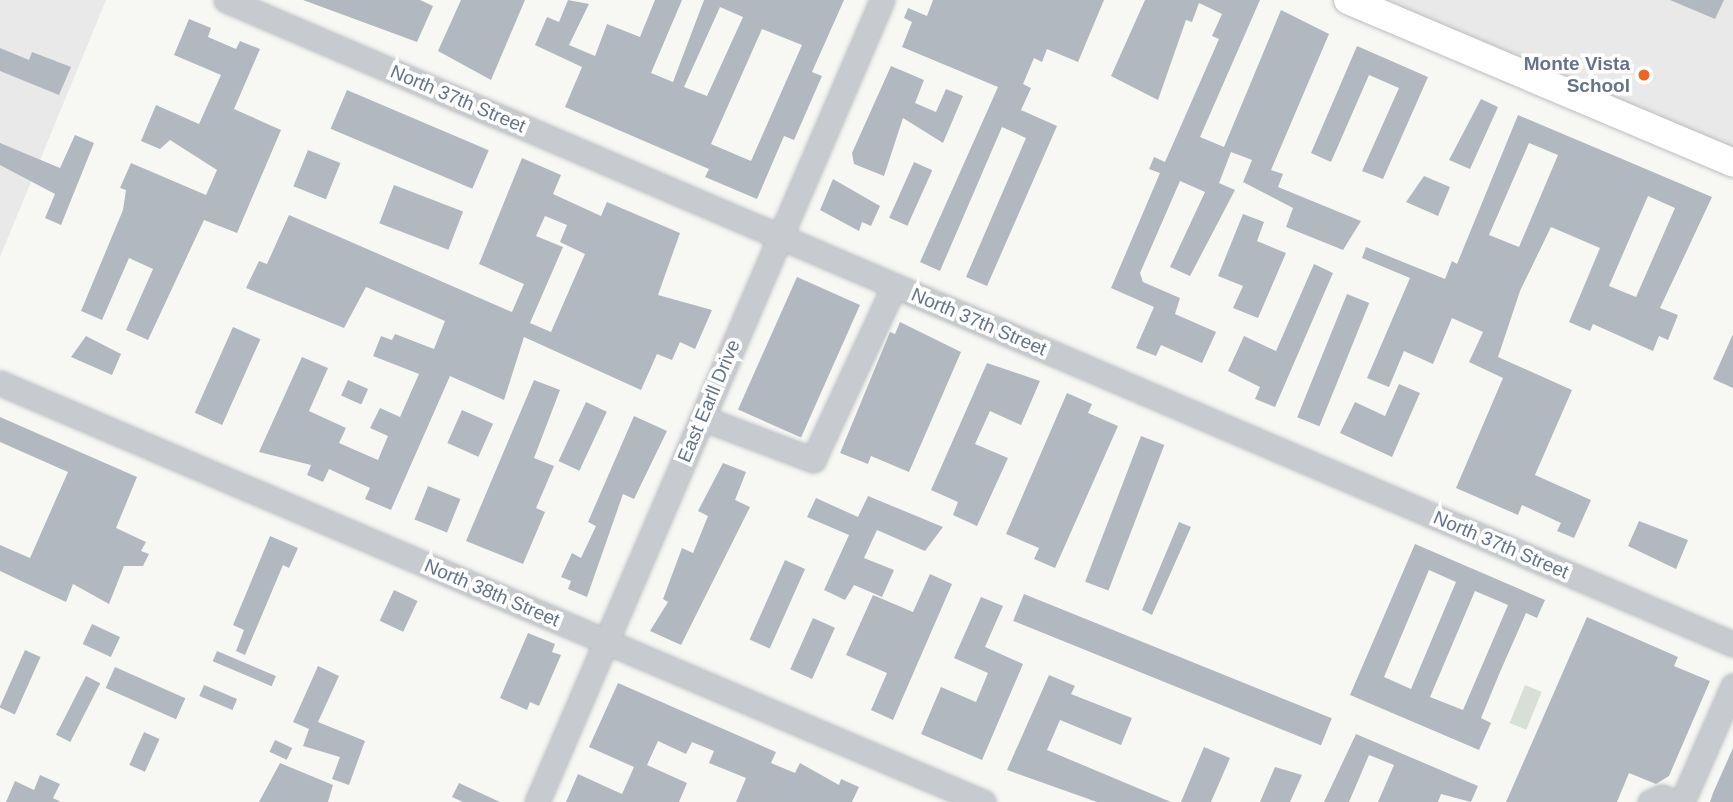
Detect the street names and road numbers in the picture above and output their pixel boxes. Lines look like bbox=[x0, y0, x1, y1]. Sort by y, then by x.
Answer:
street label: North 37th Street bbox=[387, 60, 529, 138]
street label: North 37th Street bbox=[908, 283, 1050, 361]
street label: East Earll Drive bbox=[673, 336, 745, 466]
street label: North 37th Street bbox=[1430, 506, 1572, 584]
street label: North 38th Street bbox=[421, 554, 563, 632]

